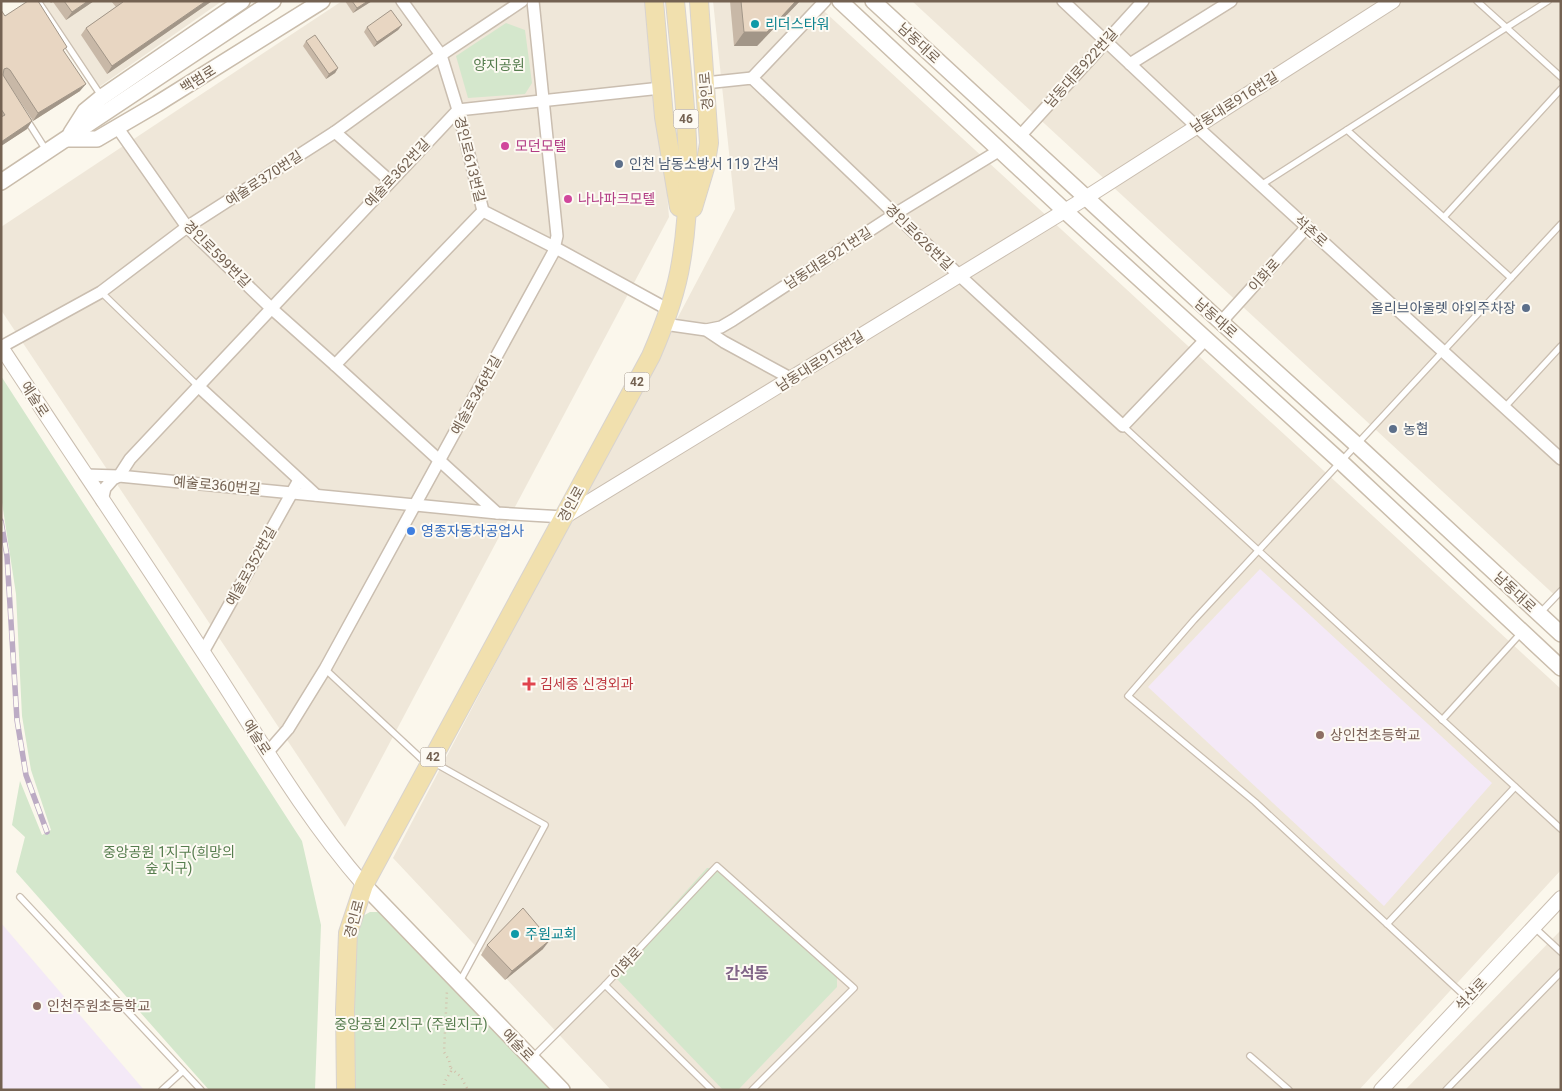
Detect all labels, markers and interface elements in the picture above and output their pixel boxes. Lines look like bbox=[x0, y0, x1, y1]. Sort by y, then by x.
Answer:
place label: 리더스타워 bbox=[765, 16, 829, 32]
marker: 리더스타워 bbox=[749, 18, 761, 30]
street label: 남동대로 bbox=[895, 20, 943, 66]
street label: 남동대로922번길 bbox=[1041, 25, 1121, 111]
park label: 양지공원 bbox=[473, 57, 525, 73]
street label: 백범로 bbox=[177, 62, 219, 96]
street label: 남동대로916번길 bbox=[1187, 68, 1281, 136]
street label: 경인로 bbox=[696, 71, 716, 111]
road number: 46 bbox=[674, 110, 698, 128]
street label: 경인로613번길 bbox=[452, 114, 488, 204]
street label: 예술로362번길 bbox=[361, 135, 433, 211]
place label: 모던모텔 bbox=[515, 138, 567, 154]
marker: 모던모텔 bbox=[499, 140, 511, 152]
street label: 예술로370번길 bbox=[223, 147, 305, 209]
place label: 인천 남동소방서 119 간석 bbox=[629, 156, 779, 172]
marker: 인천 남동소방서 119 간석 bbox=[613, 158, 625, 170]
place label: 나나파크모텔 bbox=[578, 191, 655, 207]
marker: 나나파크모텔 bbox=[562, 193, 574, 205]
street label: 경인로626번길 bbox=[882, 201, 956, 273]
street label: 석촌로 bbox=[1291, 212, 1331, 250]
street label: 경인로599번길 bbox=[180, 217, 254, 291]
street label: 남동대로921번길 bbox=[781, 224, 875, 292]
street label: 이화로 bbox=[1245, 255, 1283, 295]
street label: 남동대로 bbox=[1191, 295, 1241, 341]
place label: 올리브아울렛 야외주차장 bbox=[1371, 300, 1516, 316]
marker: 올리브아울렛 야외주차장 bbox=[1520, 302, 1532, 314]
street label: 남동대로915번길 bbox=[773, 327, 867, 395]
street label: 예술로346번길 bbox=[448, 353, 504, 437]
road number: 42 bbox=[624, 372, 650, 392]
street label: 예술로 bbox=[18, 378, 52, 420]
place label: 농협 bbox=[1403, 421, 1429, 437]
marker: 농협 bbox=[1387, 423, 1399, 435]
street label: 예술로360번길 bbox=[172, 473, 262, 497]
street label: 경인로 bbox=[555, 483, 587, 525]
place label: 영종자동차공업사 bbox=[421, 523, 524, 539]
street label: 예술로352번길 bbox=[223, 524, 279, 608]
marker: 영종자동차공업사 bbox=[405, 525, 417, 537]
street label: 남동대로 bbox=[1491, 569, 1539, 615]
place label: 김세중 신경외과 bbox=[540, 676, 634, 692]
marker: 김세중 신경외과 bbox=[522, 677, 536, 691]
street label: 예술로 bbox=[240, 716, 274, 758]
place label: 상인천초등학교 bbox=[1330, 727, 1420, 743]
marker: 상인천초등학교 bbox=[1314, 729, 1326, 741]
road number: 42 bbox=[420, 748, 446, 766]
park label: 중앙공원 1지구(희망의 숲 지구) bbox=[103, 844, 235, 877]
street label: 경인로 bbox=[341, 898, 367, 940]
place label: 주원교회 bbox=[525, 926, 577, 942]
marker: 주원교회 bbox=[509, 928, 521, 940]
street label: 이화로 bbox=[607, 943, 645, 983]
district label: 간석동 bbox=[725, 964, 769, 983]
street label: 석산로 bbox=[1452, 974, 1490, 1014]
place label: 인천주원초등학교 bbox=[47, 998, 150, 1014]
marker: 인천주원초등학교 bbox=[31, 1000, 43, 1012]
park label: 중앙공원 2지구 (주원지구) bbox=[334, 1016, 488, 1033]
street label: 예술로 bbox=[499, 1026, 537, 1065]

